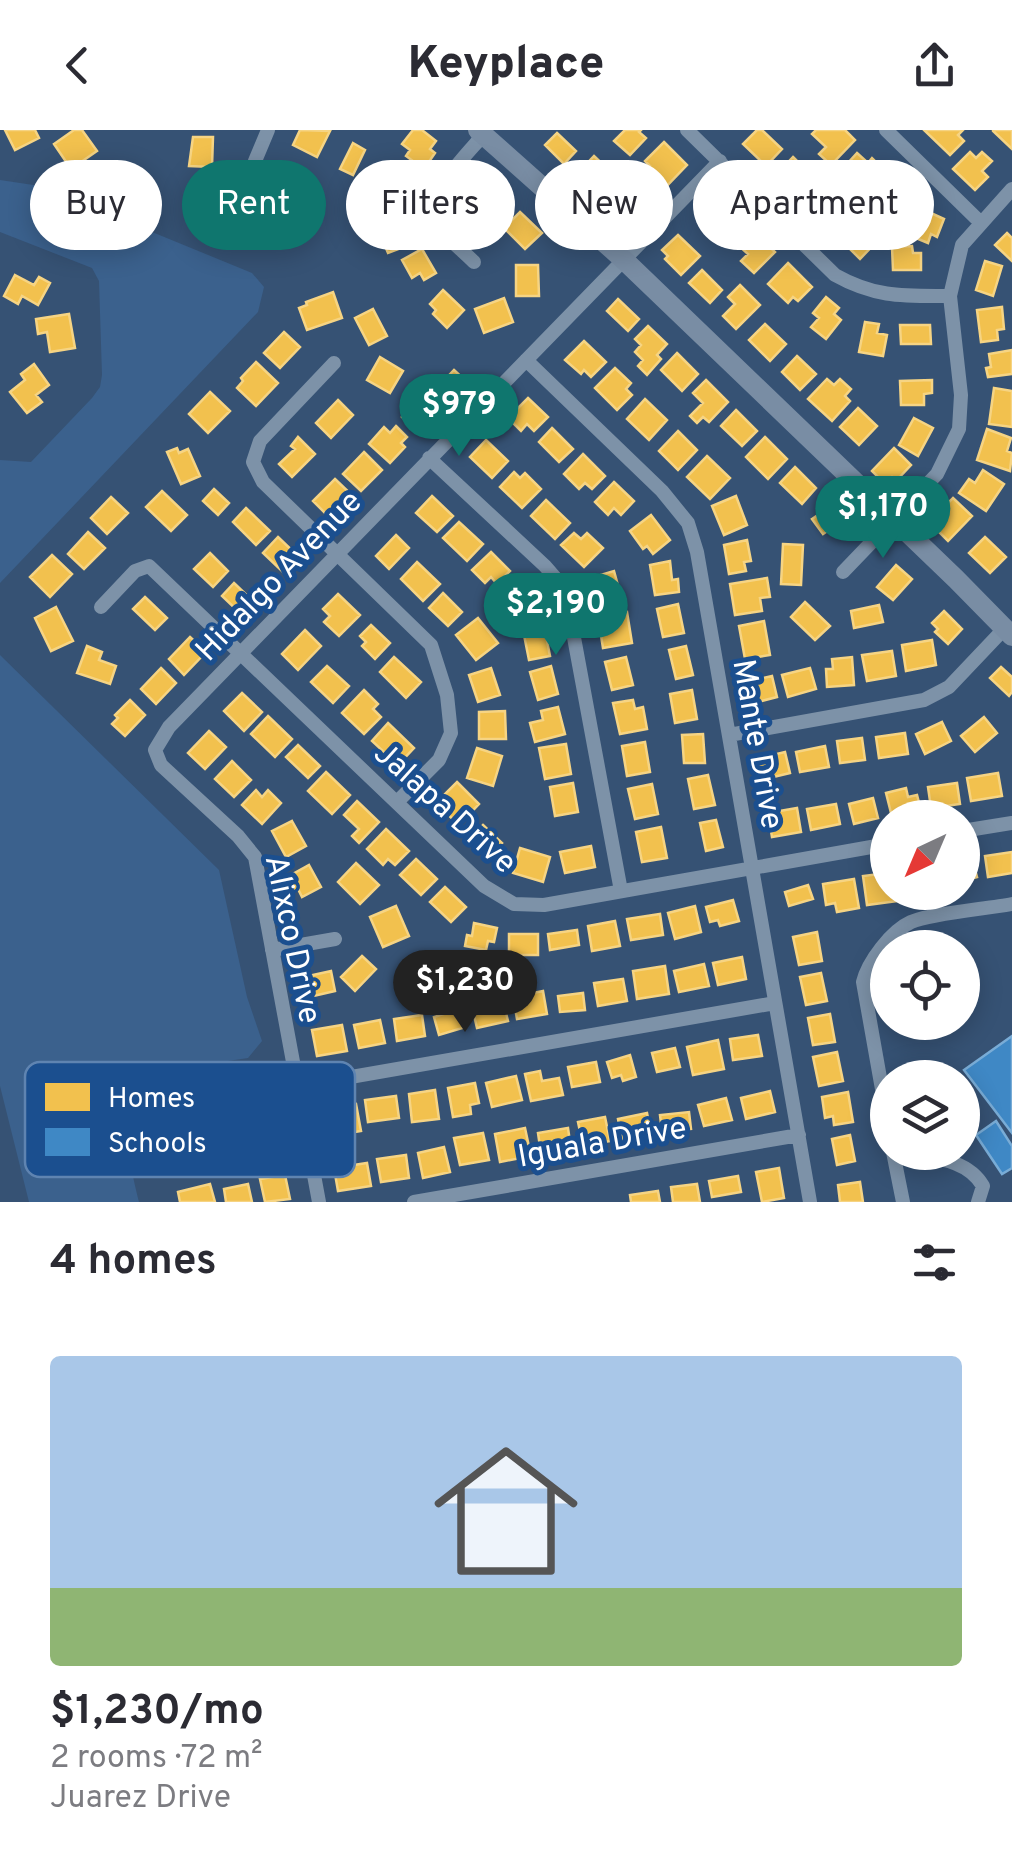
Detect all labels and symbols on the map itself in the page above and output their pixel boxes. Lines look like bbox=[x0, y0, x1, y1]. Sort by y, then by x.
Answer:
pin: $979 bbox=[400, 374, 518, 459]
pin: $1,170 bbox=[802, 476, 964, 561]
street label: Hidalgo Avenue bbox=[188, 483, 372, 671]
pin: $2,190 bbox=[475, 573, 637, 658]
street label: Mante Drive bbox=[721, 656, 791, 833]
street label: Jalapa Drive bbox=[364, 735, 524, 884]
north arrow bbox=[870, 800, 980, 910]
street label: Alixco Drive bbox=[254, 852, 328, 1028]
pin: $1,230 bbox=[384, 950, 546, 1035]
legend bbox=[25, 1062, 355, 1177]
text: Homes bbox=[108, 1082, 195, 1118]
street label: Iguala Drive bbox=[515, 1109, 690, 1178]
text: Schools bbox=[108, 1127, 207, 1163]

